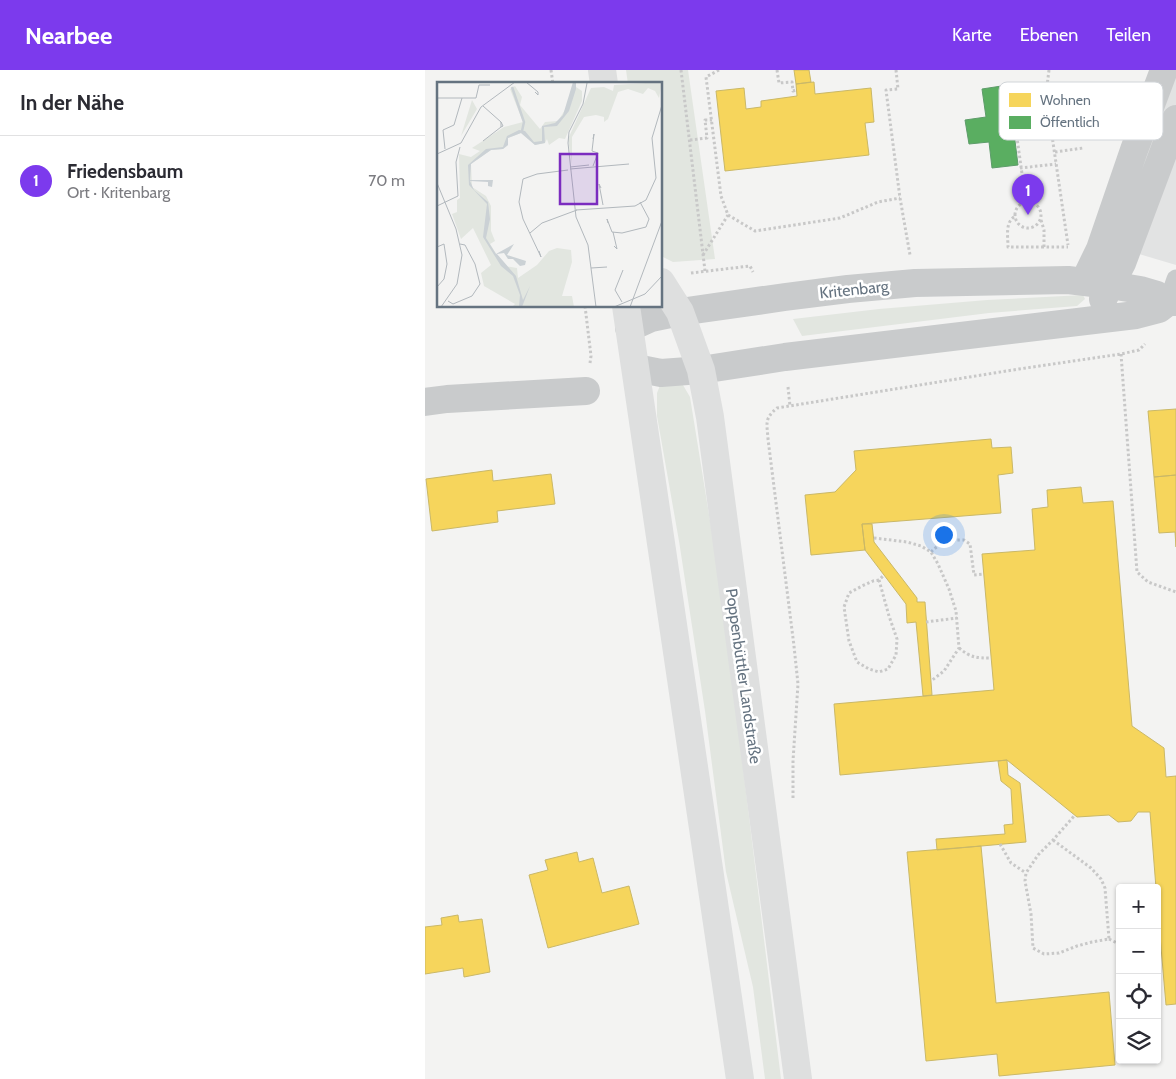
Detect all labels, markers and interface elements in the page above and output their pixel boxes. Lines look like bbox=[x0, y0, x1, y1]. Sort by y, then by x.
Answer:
text: Nearbee bbox=[25, 21, 112, 50]
text: Karte bbox=[952, 24, 992, 46]
text: Ebenen bbox=[1020, 24, 1078, 46]
text: Teilen bbox=[1106, 24, 1151, 46]
inset map bbox=[437, 82, 663, 308]
legend bbox=[999, 82, 1163, 140]
text: In der Nähe bbox=[20, 90, 124, 115]
text: Wohnen bbox=[1040, 91, 1091, 109]
text: Öffentlich bbox=[1040, 113, 1100, 131]
text: Friedensbaum bbox=[67, 160, 183, 183]
text: 1 bbox=[33, 171, 39, 190]
text: 70 m bbox=[368, 171, 405, 190]
pin: 1 bbox=[1012, 174, 1044, 215]
text: Ort · Kritenbarg bbox=[67, 183, 170, 202]
street label: Kritenbarg bbox=[819, 276, 891, 303]
your location bbox=[931, 522, 957, 548]
street label: Poppenbüttler Landstraße bbox=[722, 587, 765, 765]
map controls bbox=[1116, 884, 1161, 1064]
button: + bbox=[1116, 884, 1161, 929]
button: − bbox=[1116, 929, 1161, 974]
button: locate bbox=[1116, 974, 1161, 1019]
button: layers bbox=[1116, 1019, 1161, 1064]

